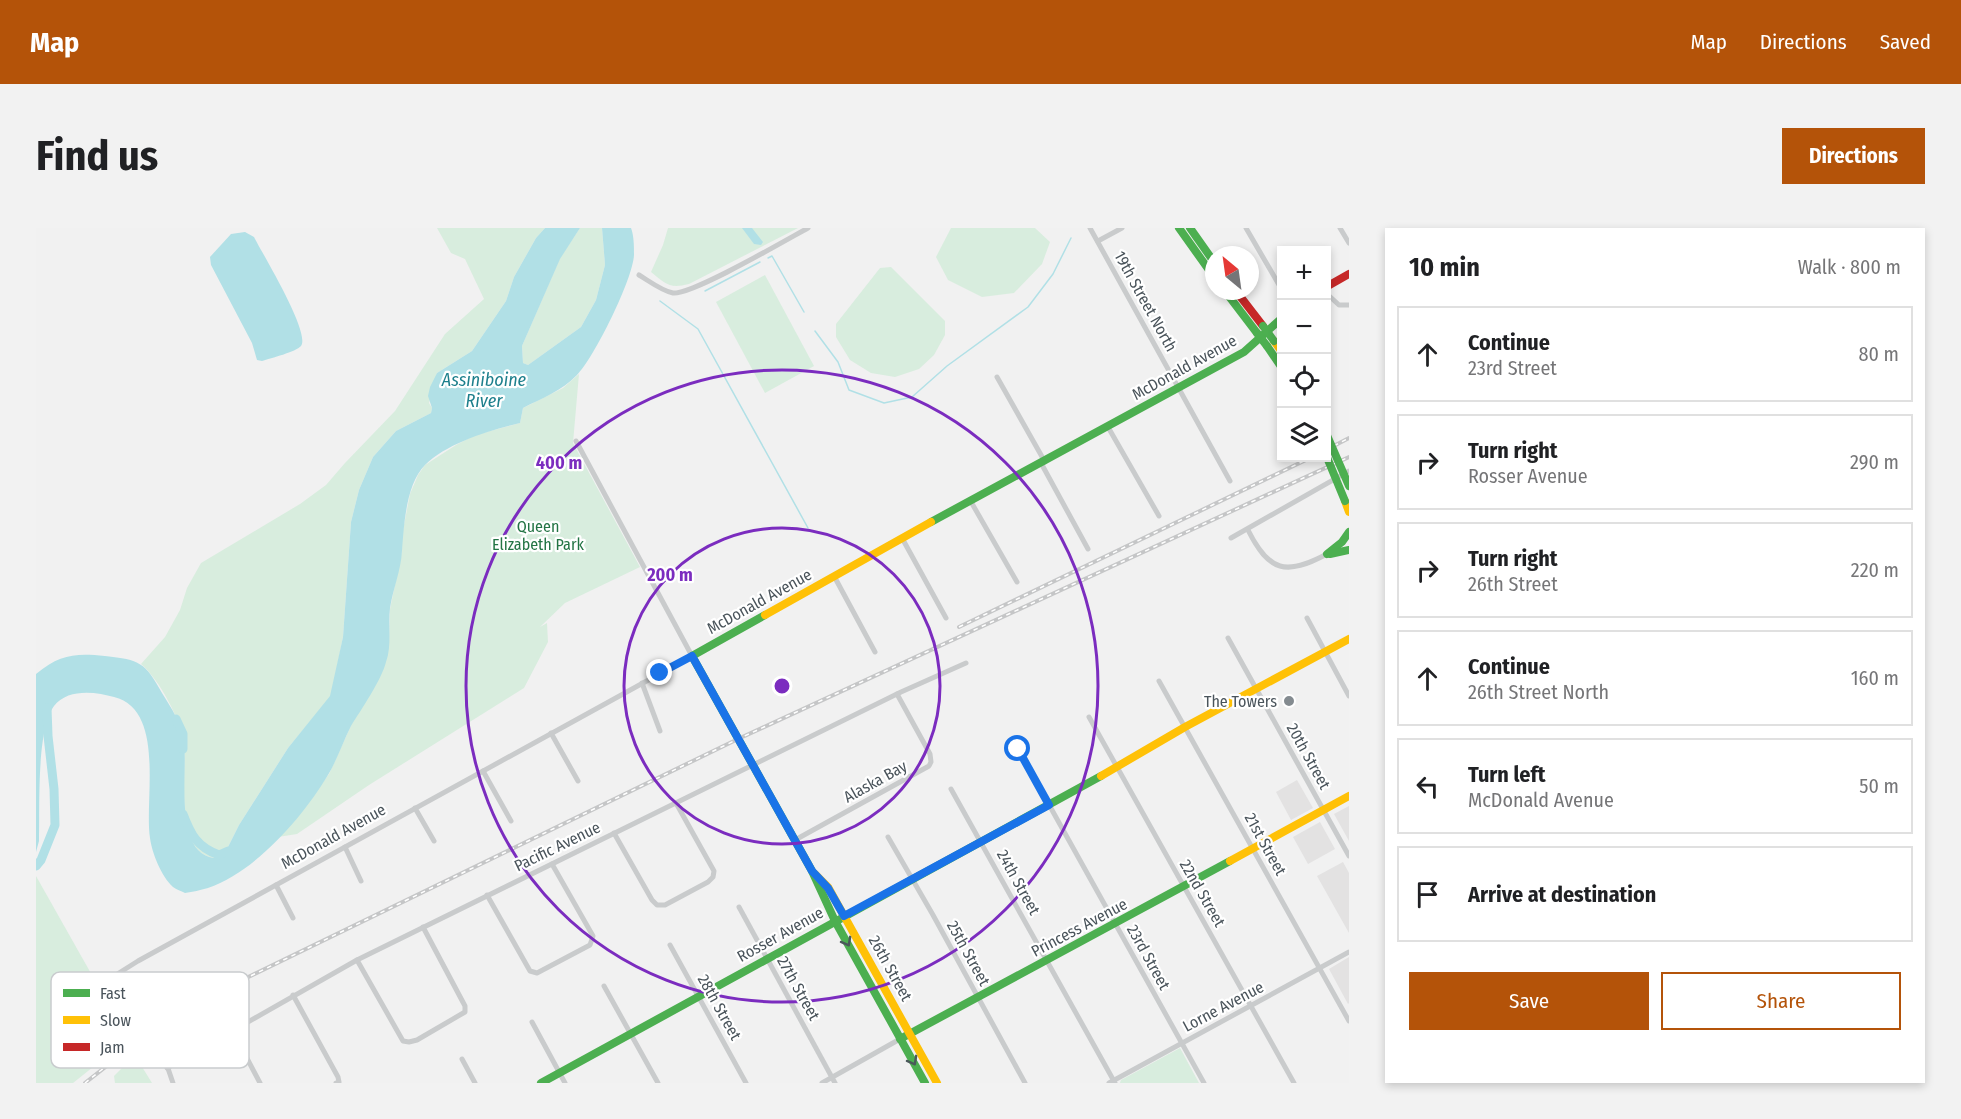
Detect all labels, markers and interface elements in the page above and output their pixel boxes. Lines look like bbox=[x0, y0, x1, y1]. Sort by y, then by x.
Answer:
text: Map bbox=[30, 26, 79, 59]
text: Map bbox=[1690, 29, 1727, 55]
text: Directions bbox=[1760, 29, 1847, 55]
text: Saved bbox=[1880, 29, 1931, 55]
button: Directions bbox=[1782, 128, 1925, 184]
text: Find us bbox=[36, 131, 158, 181]
north arrow bbox=[1205, 246, 1259, 300]
map controls bbox=[1277, 246, 1331, 462]
button: + bbox=[1277, 246, 1331, 300]
street label: 19th Street North bbox=[1110, 248, 1181, 355]
text: 10 min bbox=[1409, 252, 1480, 283]
text: Walk · 800 m bbox=[1798, 255, 1901, 279]
button: − bbox=[1277, 300, 1331, 354]
text: Continue bbox=[1468, 329, 1550, 356]
street label: McDonald Avenue bbox=[1129, 331, 1240, 404]
icon: ahead bbox=[1411, 338, 1444, 371]
text: 80 m bbox=[1859, 342, 1899, 366]
button: locate bbox=[1277, 354, 1331, 408]
text: 23rd Street bbox=[1468, 356, 1557, 380]
water label: Assiniboine River bbox=[441, 369, 527, 412]
button: layers bbox=[1277, 408, 1331, 462]
text: Turn right bbox=[1468, 437, 1557, 464]
icon: right bbox=[1411, 446, 1444, 479]
text: 290 m bbox=[1850, 450, 1899, 474]
text: 400 m bbox=[536, 452, 582, 474]
text: Rosser Avenue bbox=[1468, 464, 1588, 488]
park label: Queen Elizabeth Park bbox=[492, 517, 584, 554]
text: Turn right bbox=[1468, 545, 1557, 572]
icon: right bbox=[1411, 554, 1444, 587]
text: 220 m bbox=[1851, 558, 1899, 582]
text: 200 m bbox=[646, 564, 693, 586]
street label: McDonald Avenue bbox=[704, 565, 815, 638]
text: 26th Street bbox=[1468, 572, 1558, 596]
text: Continue bbox=[1468, 653, 1550, 680]
route end bbox=[646, 659, 672, 685]
icon: ahead bbox=[1411, 662, 1444, 695]
text: 160 m bbox=[1851, 666, 1899, 690]
centre of rings bbox=[772, 676, 792, 696]
text: 26th Street North bbox=[1468, 680, 1609, 704]
place label: The Towers bbox=[1204, 692, 1277, 711]
marker: The Towers bbox=[1282, 694, 1296, 708]
street label: 20th Street bbox=[1283, 720, 1335, 793]
route start bbox=[1004, 735, 1030, 761]
street label: Alaska Bay bbox=[840, 756, 911, 807]
text: Turn left bbox=[1468, 761, 1546, 788]
icon: left bbox=[1411, 770, 1444, 803]
text: 50 m bbox=[1859, 774, 1899, 798]
text: McDonald Avenue bbox=[1468, 788, 1614, 812]
street label: McDonald Avenue bbox=[278, 800, 389, 873]
street label: 21st Street bbox=[1241, 810, 1291, 879]
street label: Pacific Avenue bbox=[511, 817, 603, 875]
street label: 24th Street bbox=[993, 846, 1045, 919]
street label: 22nd Street bbox=[1176, 856, 1230, 931]
icon: arrive bbox=[1411, 878, 1444, 911]
text: Arrive at destination bbox=[1468, 881, 1656, 908]
street label: Princess Avenue bbox=[1028, 894, 1131, 961]
street label: Rosser Avenue bbox=[734, 903, 827, 966]
street label: 25th Street bbox=[943, 918, 994, 990]
street label: 23rd Street bbox=[1123, 922, 1174, 994]
street label: 26th Street bbox=[865, 932, 917, 1005]
one-way arrow bbox=[840, 936, 851, 947]
street label: 27th Street bbox=[773, 953, 824, 1024]
street label: 28th Street bbox=[694, 971, 746, 1044]
legend bbox=[51, 972, 249, 1068]
button: Save bbox=[1409, 972, 1649, 1030]
button: Share bbox=[1661, 972, 1901, 1030]
street label: Lorne Avenue bbox=[1180, 977, 1267, 1036]
text: Fast bbox=[100, 984, 127, 1003]
text: Slow bbox=[100, 1011, 131, 1030]
text: Jam bbox=[100, 1038, 125, 1057]
one-way arrow bbox=[906, 1055, 917, 1065]

